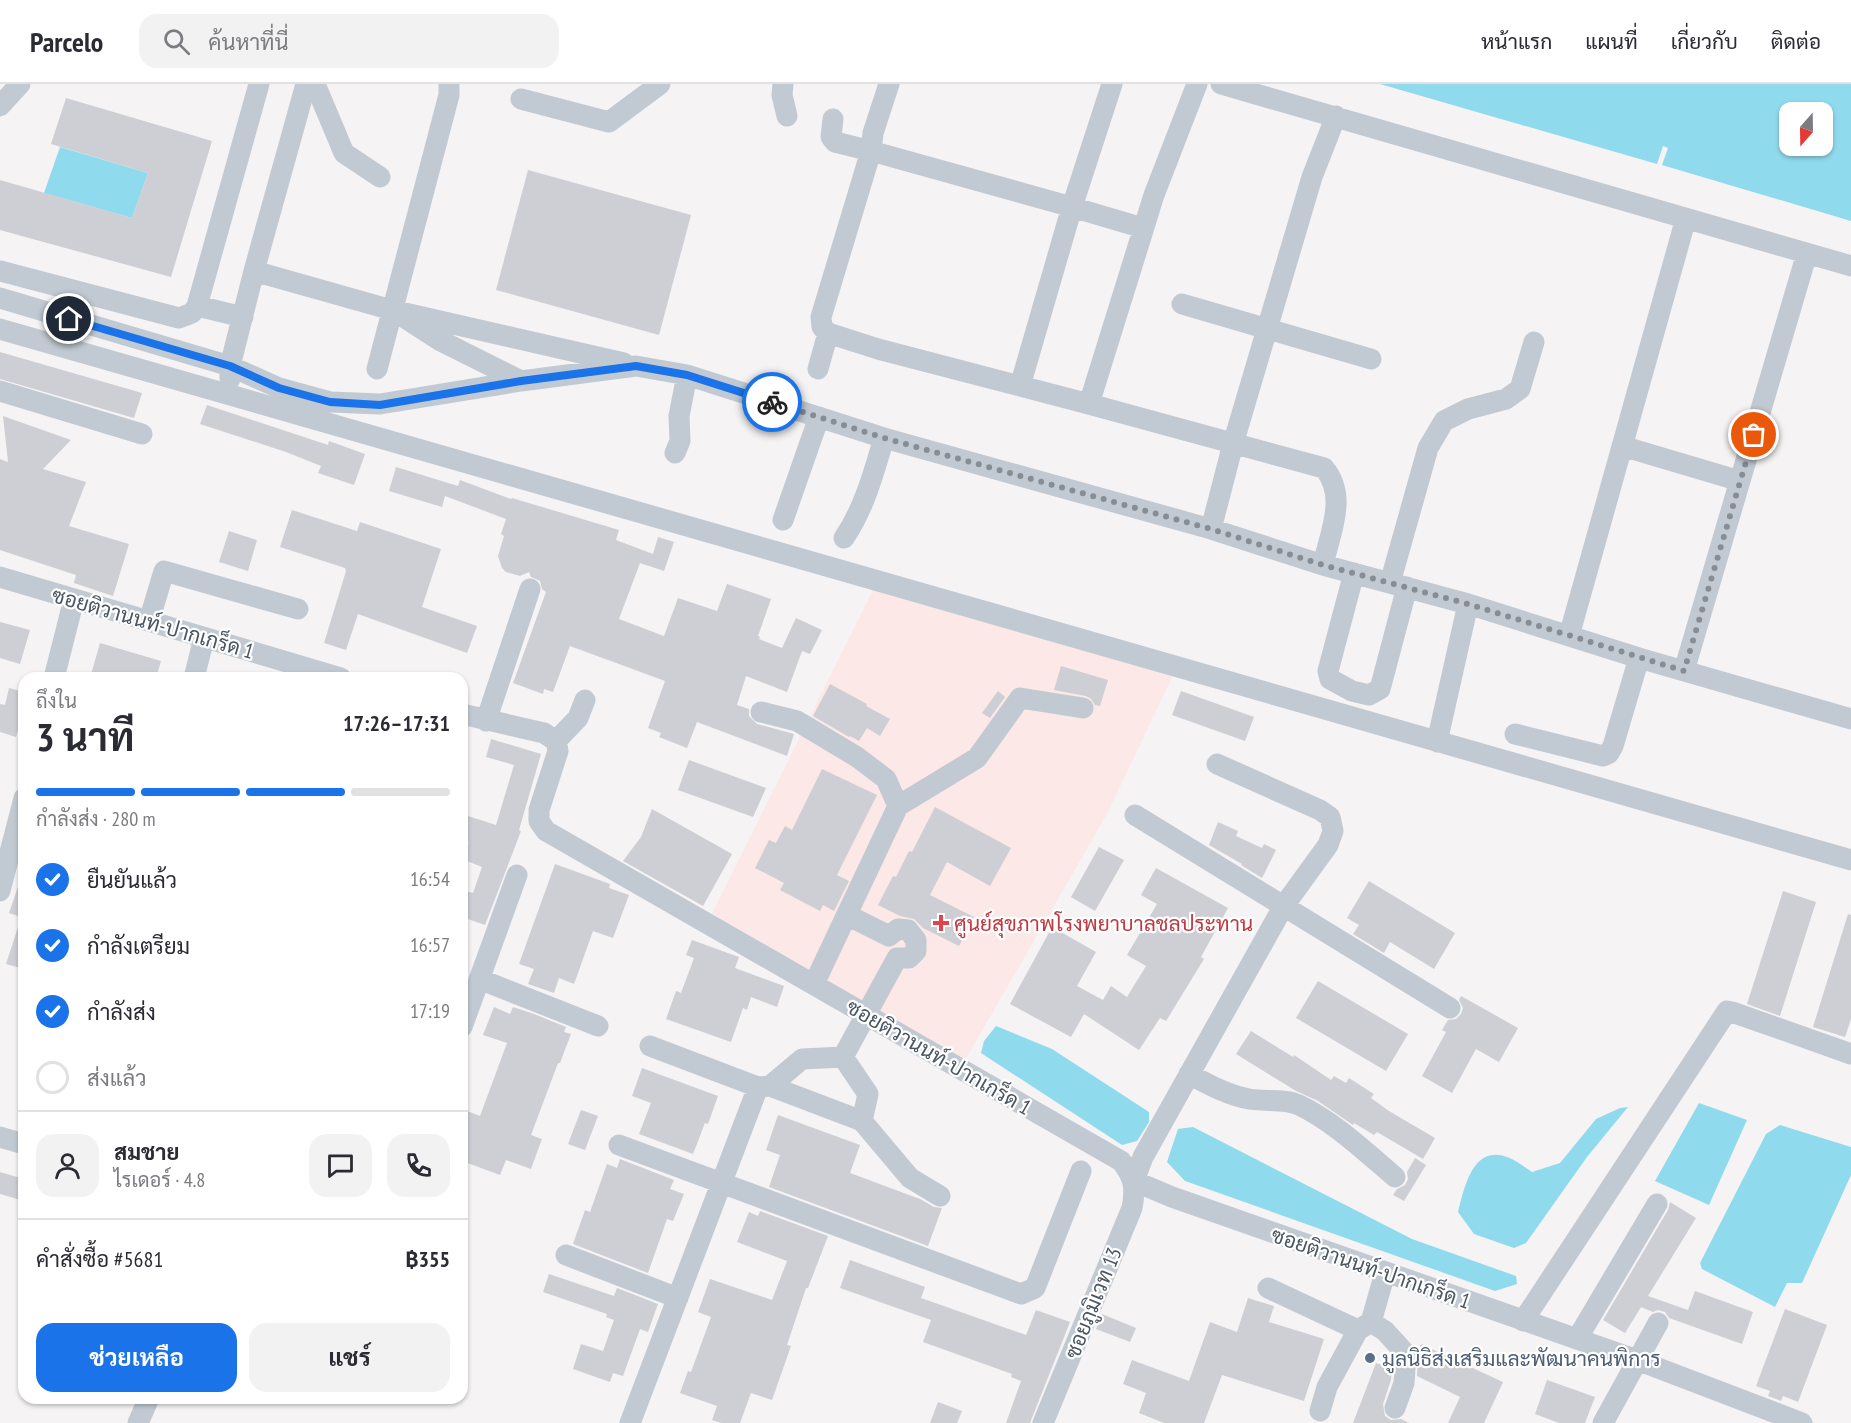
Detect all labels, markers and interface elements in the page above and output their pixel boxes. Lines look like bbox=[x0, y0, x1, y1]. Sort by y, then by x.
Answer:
search box bbox=[139, 14, 559, 68]
text: Parcelo bbox=[30, 23, 103, 60]
icon: search bbox=[160, 25, 193, 58]
text: ค้นหาที่นี่ bbox=[208, 28, 289, 56]
text: หน้าแรก bbox=[1481, 28, 1552, 55]
text: แผนที่ bbox=[1585, 28, 1638, 55]
text: เกี่ยวกับ bbox=[1671, 28, 1738, 55]
text: ติดต่อ bbox=[1771, 28, 1821, 55]
north arrow bbox=[1779, 102, 1833, 156]
map controls bbox=[1779, 102, 1833, 156]
pin bbox=[43, 293, 94, 344]
icon: home bbox=[52, 302, 85, 335]
courier bbox=[742, 372, 802, 432]
icon: bike bbox=[756, 386, 789, 419]
pin bbox=[1728, 409, 1779, 460]
icon: bag bbox=[1737, 418, 1770, 451]
street label: ซอยติวานนท์-ปากเกร็ด 1 bbox=[49, 580, 257, 665]
text: ถึงใน bbox=[36, 688, 77, 714]
text: 17:26–17:31 bbox=[343, 709, 450, 737]
text: 3 นาที bbox=[36, 711, 134, 762]
text: กำลังส่ง · 280 m bbox=[36, 806, 156, 832]
icon: check bbox=[36, 863, 69, 896]
text: ยืนยันแล้ว bbox=[87, 866, 177, 894]
text: 16:54 bbox=[410, 866, 450, 892]
place label: ศูนย์สุขภาพโรงพยาบาลชลประทาน bbox=[954, 910, 1253, 939]
marker: ศูนย์สุขภาพโรงพยาบาลชลประทาน bbox=[932, 914, 950, 932]
icon: check bbox=[36, 929, 69, 962]
text: กำลังเตรียม bbox=[87, 932, 190, 960]
text: 16:57 bbox=[410, 932, 450, 958]
street label: ซอยติวานนท์-ปากเกร็ด 1 bbox=[842, 992, 1037, 1121]
icon: check bbox=[36, 995, 69, 1028]
text: กำลังส่ง bbox=[87, 998, 156, 1026]
text: 17:19 bbox=[410, 998, 450, 1024]
text: ส่งแล้ว bbox=[87, 1064, 147, 1092]
button: person bbox=[36, 1134, 99, 1197]
button: chat bbox=[309, 1134, 372, 1197]
button: phone bbox=[387, 1134, 450, 1197]
text: สมชาย bbox=[114, 1138, 180, 1166]
text: ไรเดอร์ · 4.8 bbox=[114, 1167, 205, 1193]
street label: ซอยติวานนท์-ปากเกร็ด 1 bbox=[1268, 1220, 1474, 1315]
street label: ซอยภูมิเวท 13 bbox=[1058, 1243, 1129, 1363]
text: คำสั่งซื้อ #5681 bbox=[36, 1245, 163, 1273]
text: ฿355 bbox=[405, 1245, 450, 1273]
button: ช่วยเหลือ bbox=[36, 1323, 237, 1392]
button: แชร์ bbox=[249, 1323, 450, 1392]
place label: มูลนิธิส่งเสริมและพัฒนาคนพิการ bbox=[1382, 1345, 1661, 1374]
marker: มูลนิธิส่งเสริมและพัฒนาคนพิการ bbox=[1363, 1351, 1377, 1365]

